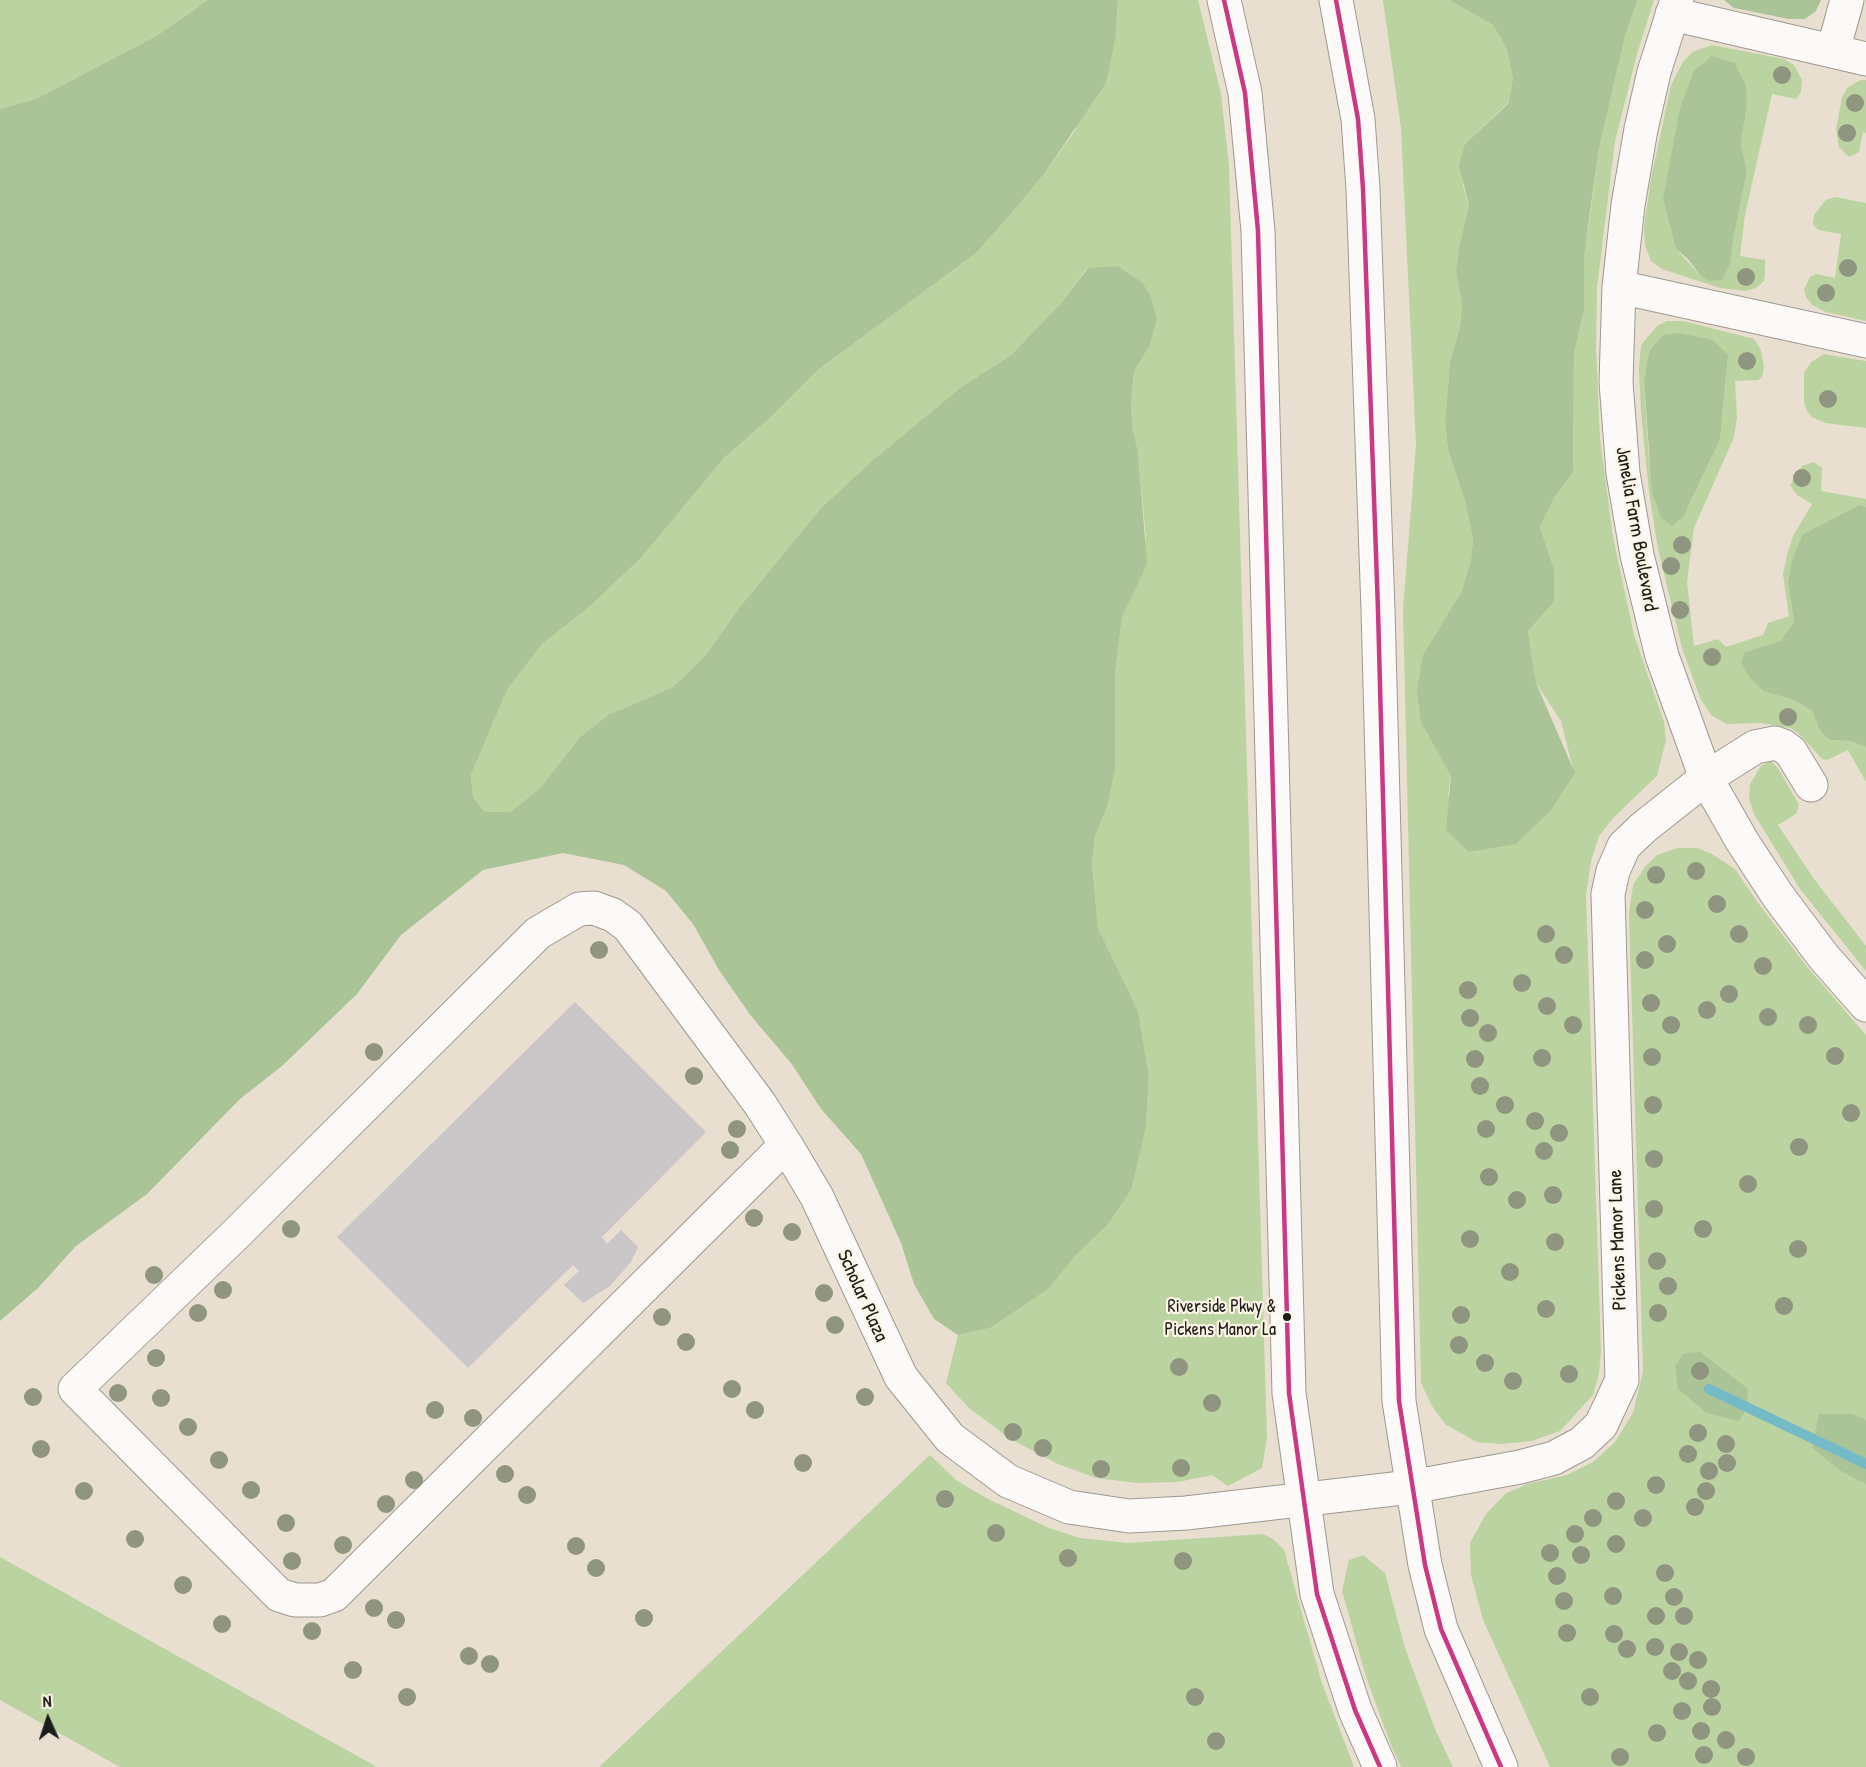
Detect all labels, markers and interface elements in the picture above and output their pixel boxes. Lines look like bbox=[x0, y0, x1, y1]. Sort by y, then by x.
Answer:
street label: Janelia Farm Boulevard bbox=[1610, 445, 1662, 613]
street label: Pickens Manor Lane bbox=[1604, 1169, 1632, 1311]
street label: Scholar Plaza bbox=[831, 1246, 893, 1346]
place label: Riverside Pkwy & Pickens Manor La bbox=[1165, 1296, 1276, 1338]
marker: Riverside Pkwy & Pickens Manor La bbox=[1281, 1311, 1293, 1323]
north arrow bbox=[18, 1689, 78, 1749]
text: N bbox=[42, 1690, 52, 1712]

